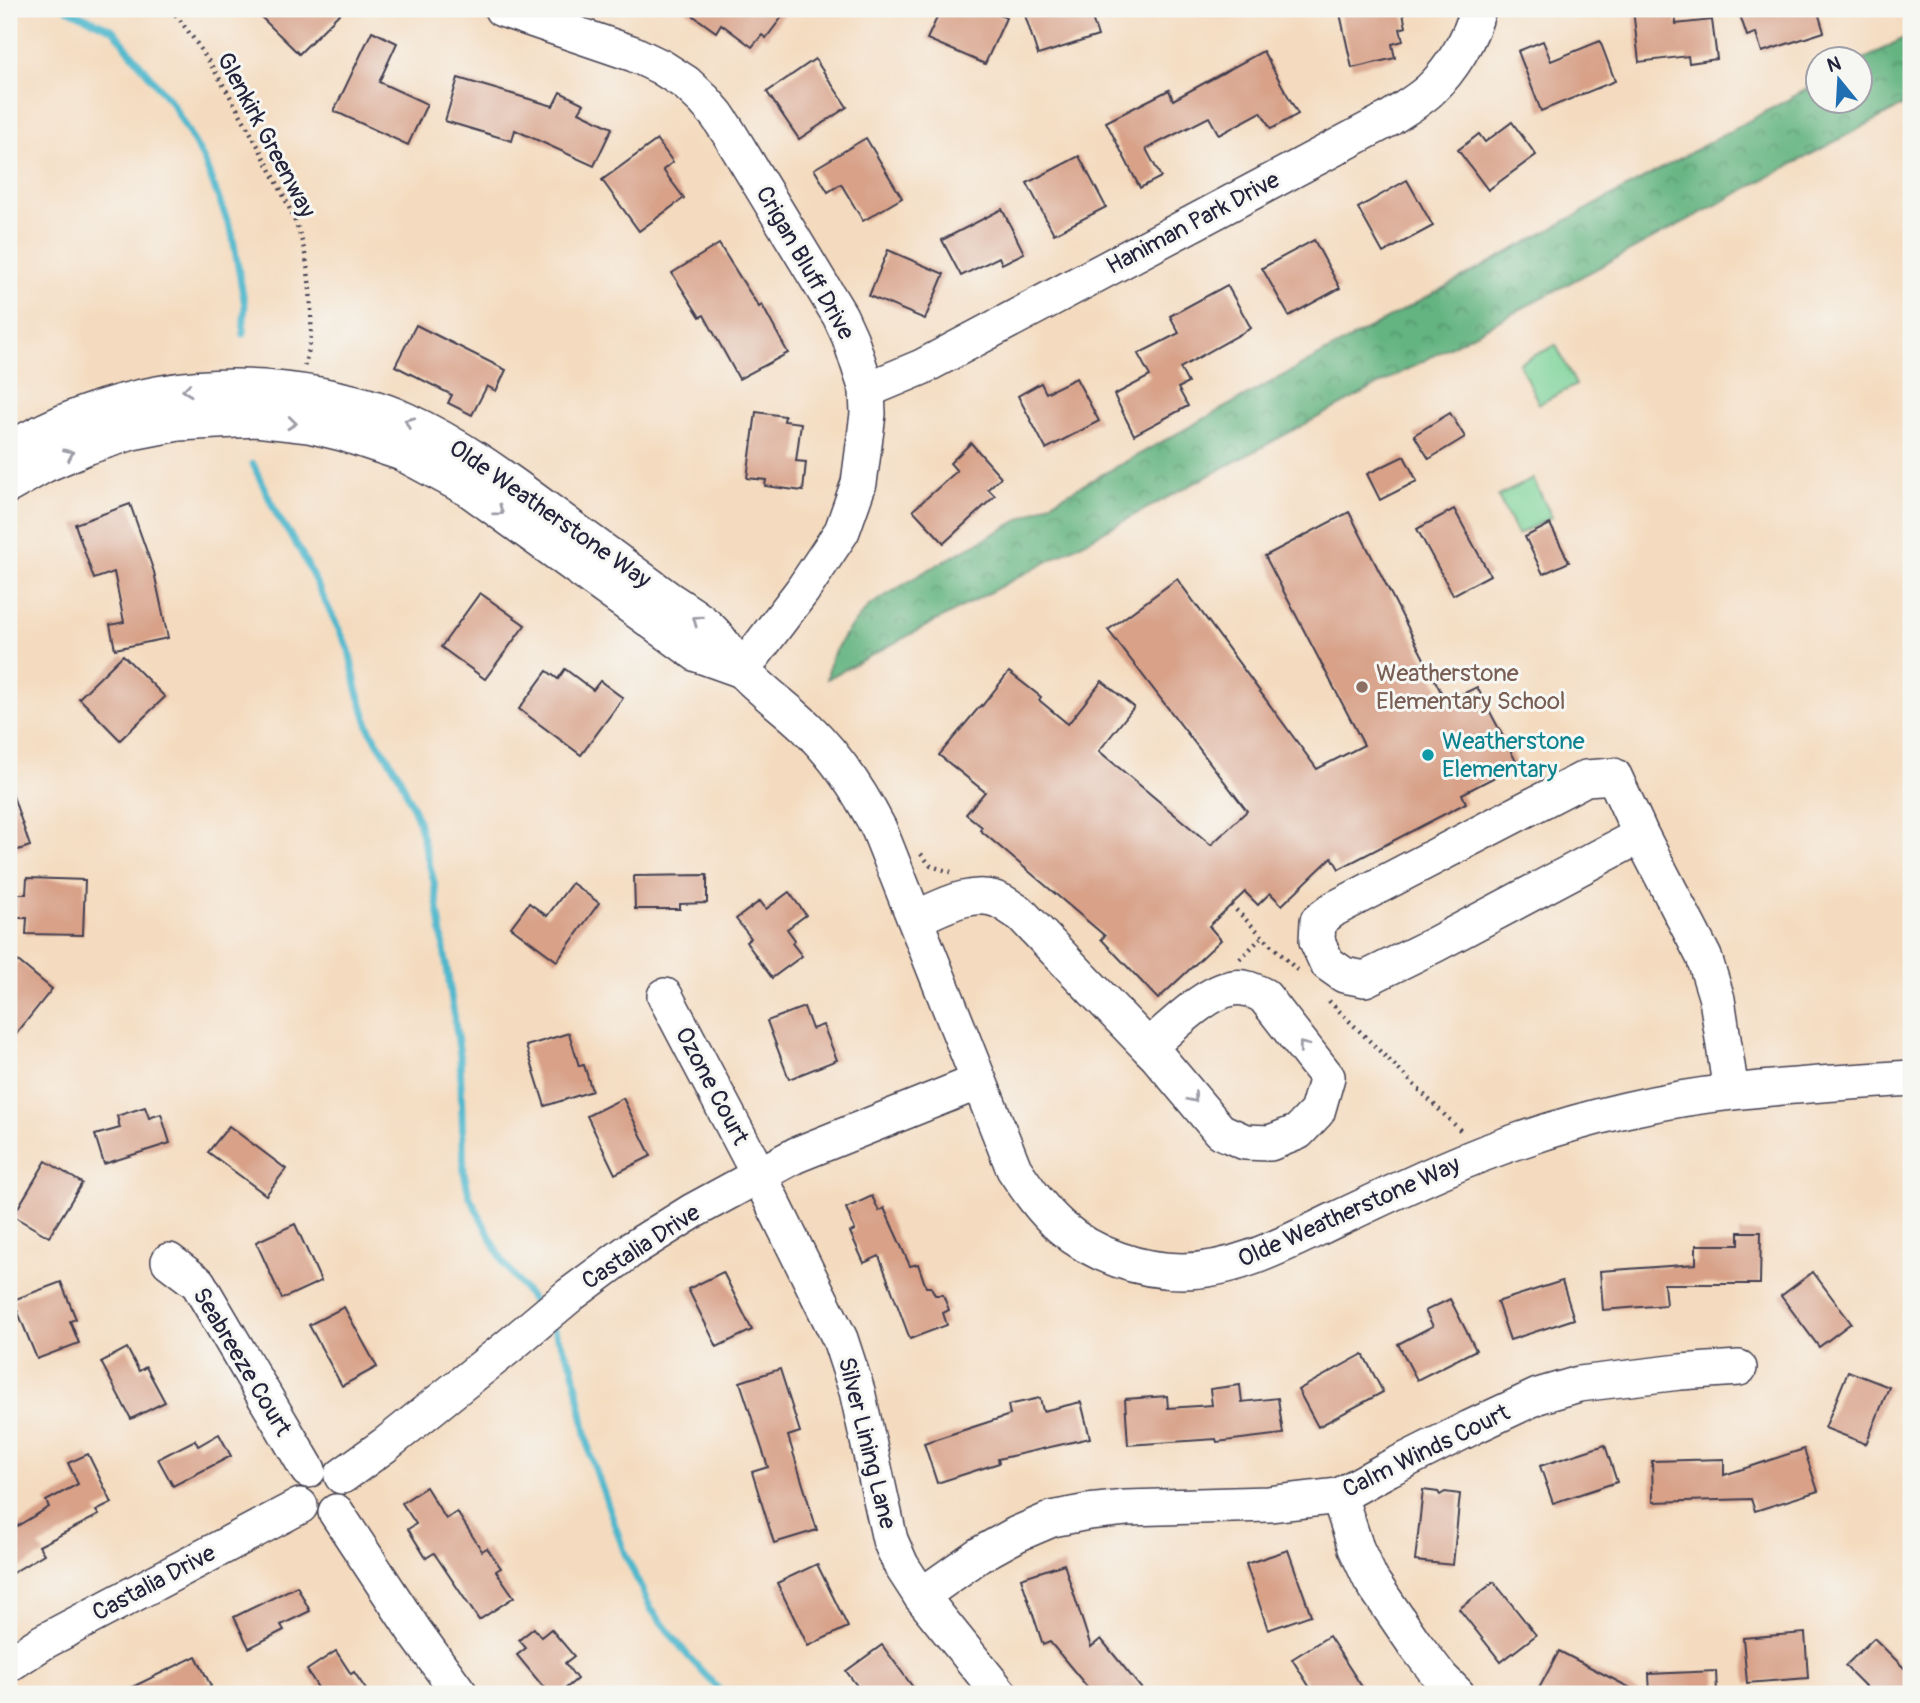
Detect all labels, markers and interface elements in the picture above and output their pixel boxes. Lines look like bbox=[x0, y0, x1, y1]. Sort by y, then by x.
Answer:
north arrow bbox=[1804, 46, 1874, 116]
street label: Glenkirk Greenway bbox=[210, 48, 322, 222]
text: N bbox=[1824, 51, 1844, 78]
street label: Haniman Park Drive bbox=[1101, 165, 1285, 281]
street label: Crigan Bluff Drive bbox=[749, 181, 861, 345]
one-way arrow bbox=[181, 382, 193, 397]
one-way arrow bbox=[286, 416, 298, 431]
one-way arrow bbox=[404, 416, 417, 430]
street label: Olde Weatherstone Way bbox=[444, 433, 656, 595]
one-way arrow bbox=[62, 448, 75, 462]
one-way arrow bbox=[491, 502, 504, 515]
one-way arrow bbox=[693, 615, 705, 628]
place label: Weatherstone Elementary School bbox=[1376, 659, 1566, 716]
marker: Weatherstone Elementary School bbox=[1354, 679, 1370, 695]
place label: Weatherstone Elementary bbox=[1442, 727, 1585, 784]
marker: Weatherstone Elementary bbox=[1420, 747, 1436, 763]
street label: Ozone Court bbox=[669, 1022, 755, 1150]
one-way arrow bbox=[1299, 1042, 1312, 1054]
one-way arrow bbox=[1185, 1090, 1197, 1103]
street label: Olde Weatherstone Way bbox=[1234, 1150, 1464, 1274]
street label: Castalia Drive bbox=[576, 1198, 706, 1296]
street label: Seabreeze Court bbox=[186, 1282, 298, 1442]
street label: Silver Lining Lane bbox=[832, 1354, 902, 1532]
street label: Calm Winds Court bbox=[1338, 1398, 1514, 1504]
street label: Castalia Drive bbox=[88, 1538, 221, 1628]

